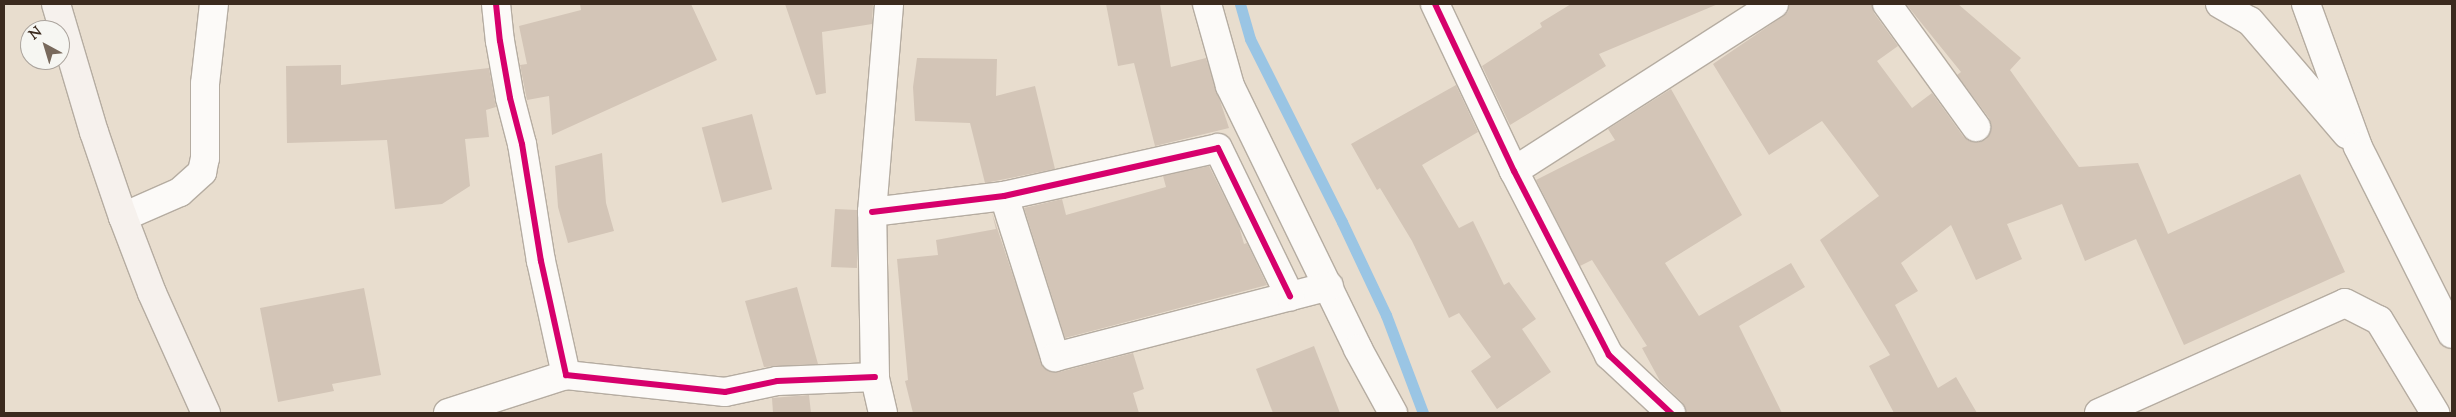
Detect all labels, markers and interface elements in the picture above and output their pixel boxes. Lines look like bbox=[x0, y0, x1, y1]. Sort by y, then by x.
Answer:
north arrow bbox=[20, 20, 70, 70]
text: N bbox=[26, 23, 47, 45]

